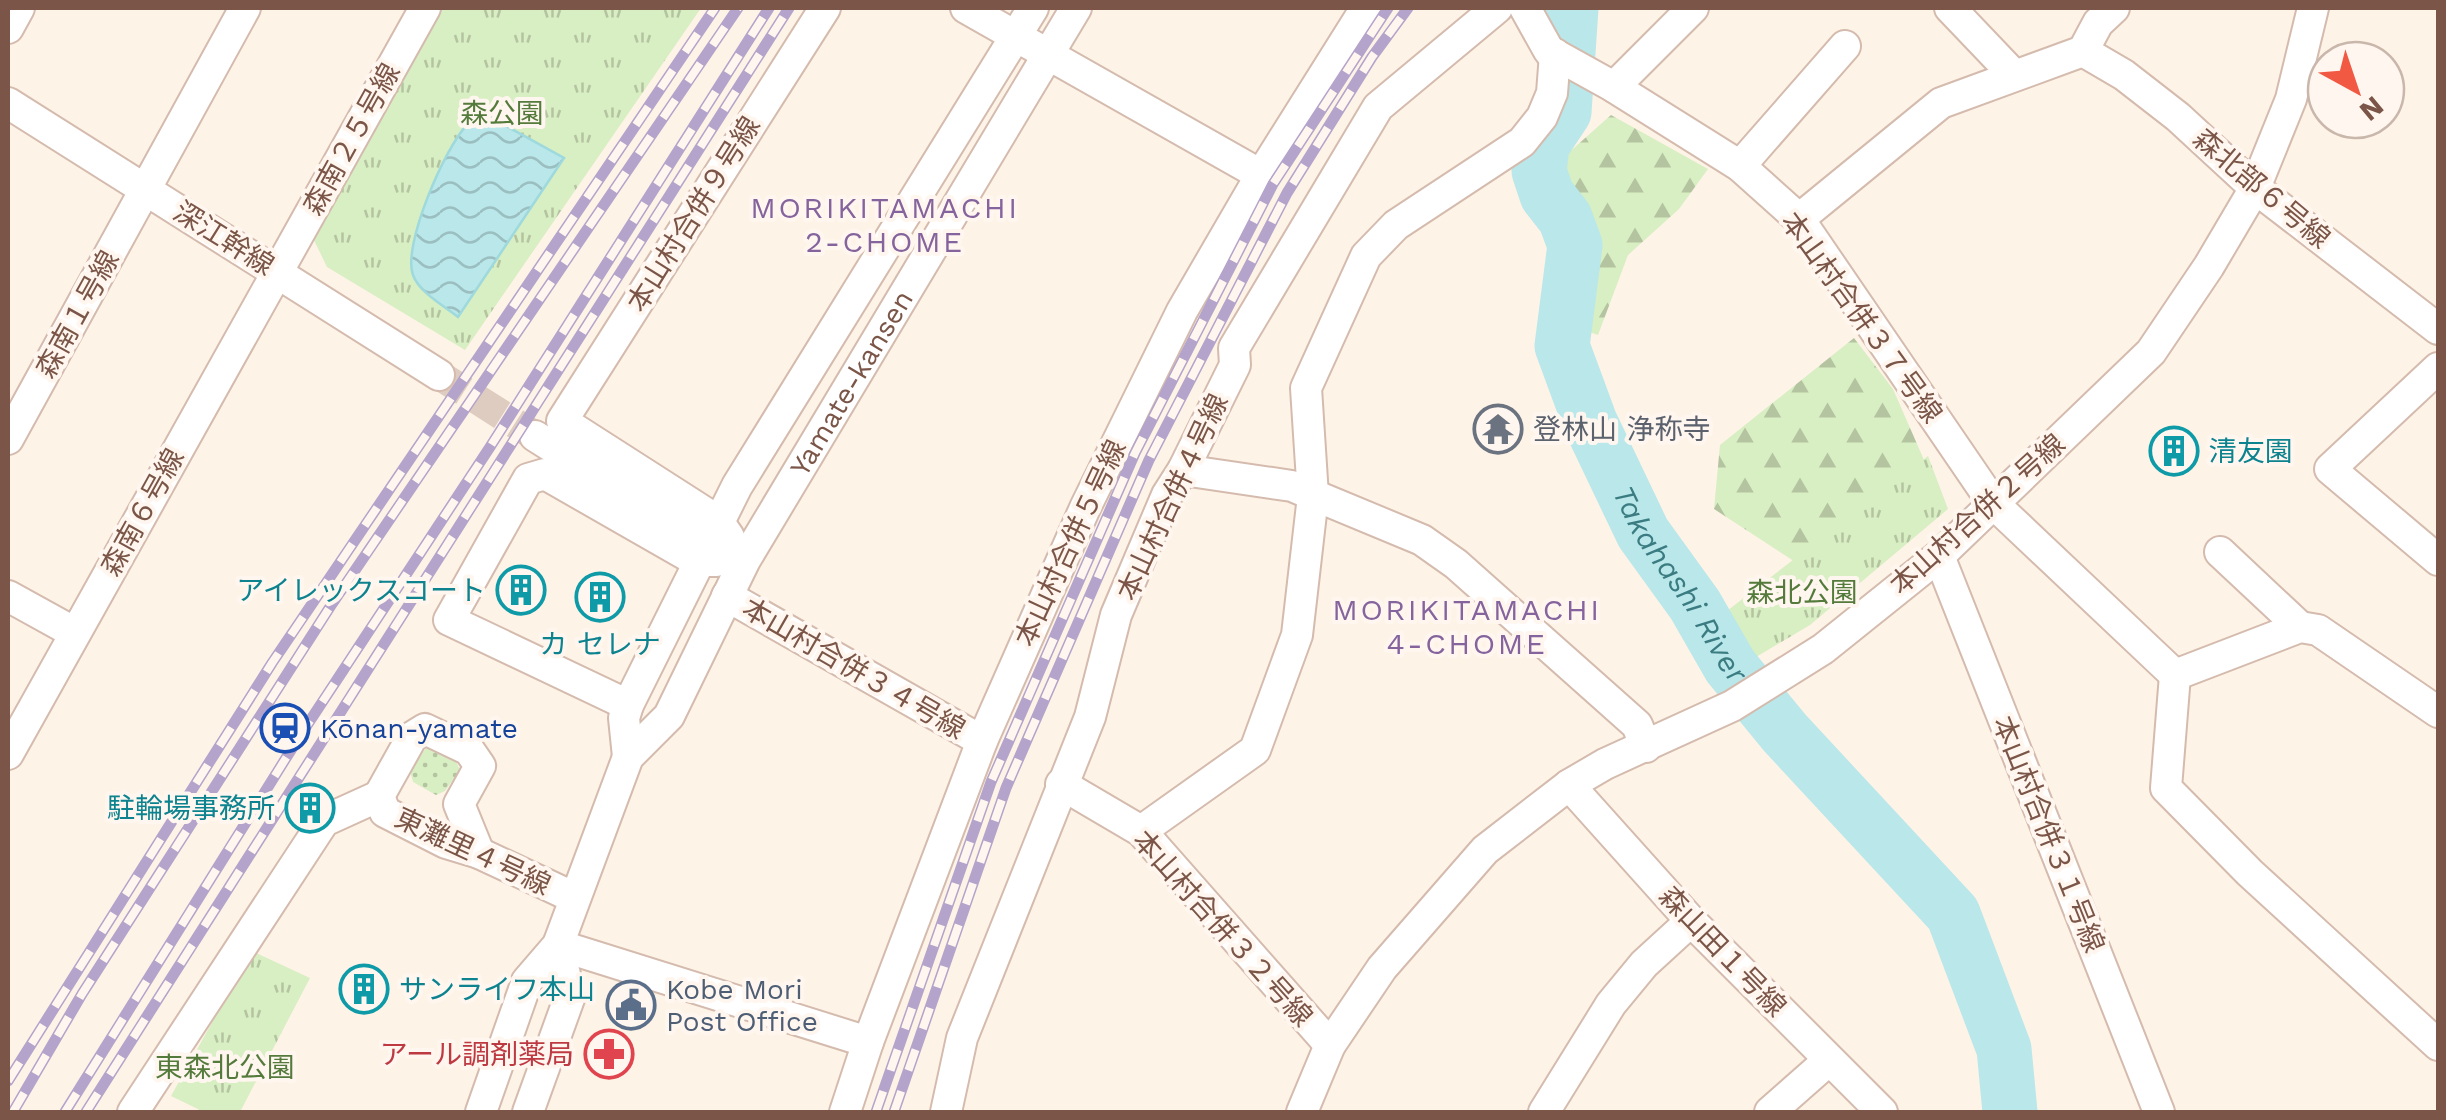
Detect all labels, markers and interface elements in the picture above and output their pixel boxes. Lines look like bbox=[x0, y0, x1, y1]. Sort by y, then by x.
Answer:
north arrow bbox=[2306, 40, 2406, 140]
street label: 森南２５号線 bbox=[296, 58, 407, 221]
text: N bbox=[2353, 89, 2390, 128]
park label: 森公園 bbox=[460, 97, 544, 130]
street label: 本山村合併９号線 bbox=[620, 111, 767, 318]
street label: 森北部６号線 bbox=[2187, 122, 2337, 255]
district label: MORIKITAMACHI 2-CHOME bbox=[750, 190, 1020, 259]
street label: 深江幹線 bbox=[167, 195, 280, 282]
street label: 本山村合併３７号線 bbox=[1774, 206, 1949, 429]
street label: 森南１号線 bbox=[29, 245, 126, 383]
street label: Yamate-kansen bbox=[783, 284, 920, 482]
street label: 本山村合併４号線 bbox=[1110, 389, 1235, 606]
temple icon: 登林山 浄称寺 bbox=[1472, 403, 1524, 455]
place label: 登林山 浄称寺 bbox=[1533, 413, 1711, 446]
building icon: 清友園 bbox=[2148, 425, 2200, 477]
street label: 本山村合併２号線 bbox=[1883, 427, 2072, 602]
street label: 本山村合併５号線 bbox=[1008, 435, 1133, 652]
place label: 清友園 bbox=[2209, 435, 2293, 468]
street label: 森南６号線 bbox=[94, 443, 191, 581]
water label: Takahashi River bbox=[1606, 480, 1755, 691]
building icon: アイレックスコート bbox=[495, 564, 547, 616]
building icon: カ セレナ bbox=[574, 571, 626, 623]
place label: アイレックスコート bbox=[236, 574, 486, 607]
park label: 森北公園 bbox=[1746, 576, 1858, 609]
street label: 本山村合併３４号線 bbox=[736, 591, 971, 746]
district label: MORIKITAMACHI 4-CHOME bbox=[1332, 592, 1602, 661]
place label: カ セレナ bbox=[539, 628, 661, 661]
station icon: Kōnan-yamate bbox=[259, 702, 311, 754]
street label: 本山村合併３１号線 bbox=[1986, 711, 2111, 957]
place label: Kōnan-yamate bbox=[320, 712, 518, 745]
building icon: 駐輪場事務所 bbox=[284, 782, 336, 834]
place label: 駐輪場事務所 bbox=[107, 792, 275, 825]
street label: 東灘里４号線 bbox=[390, 801, 556, 902]
street label: 本山村合併３２号線 bbox=[1126, 824, 1319, 1033]
street label: 森山田１号線 bbox=[1652, 879, 1793, 1023]
building icon: サンライフ本山 bbox=[338, 963, 390, 1015]
place label: サンライフ本山 bbox=[399, 973, 595, 1006]
place label: Kobe Mori Post Office bbox=[666, 973, 818, 1038]
public building icon: Kobe Mori Post Office bbox=[605, 979, 657, 1031]
pharmacy icon: アール調剤薬局 bbox=[583, 1028, 635, 1080]
place label: アール調剤薬局 bbox=[380, 1038, 574, 1071]
park label: 東森北公園 bbox=[155, 1051, 295, 1084]

